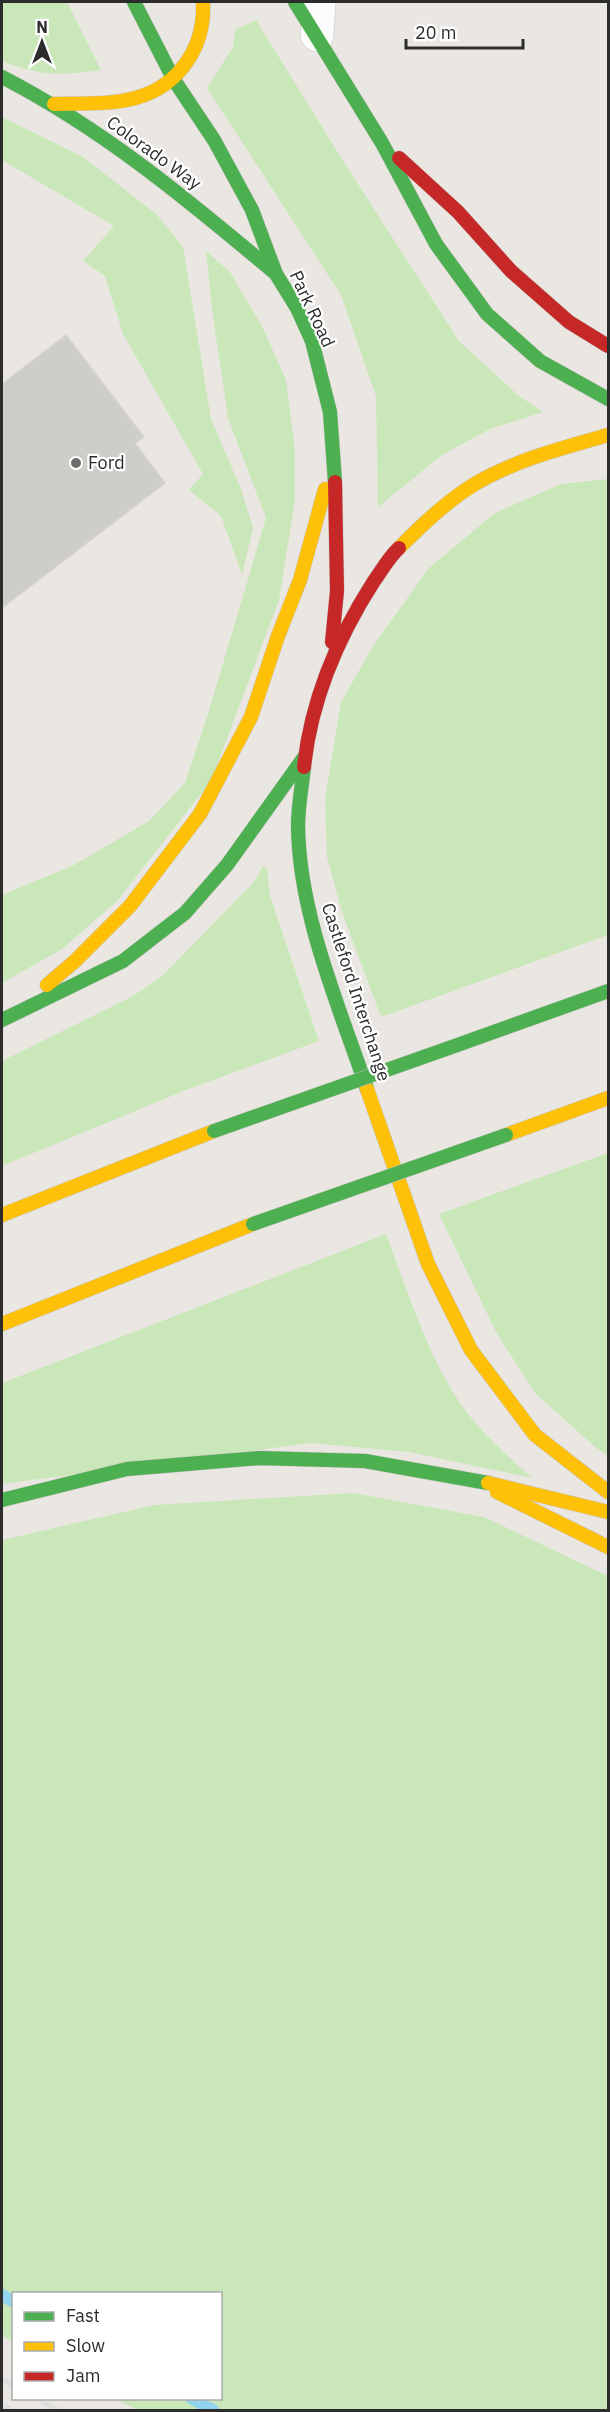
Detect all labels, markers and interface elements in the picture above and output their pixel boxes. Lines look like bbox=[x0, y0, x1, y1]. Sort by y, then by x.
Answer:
north arrow bbox=[12, 12, 72, 72]
scale bar bbox=[406, 12, 523, 50]
text: N bbox=[36, 17, 48, 37]
text: 20 m bbox=[415, 21, 457, 44]
street label: Colorado Way bbox=[102, 111, 206, 195]
street label: Park Road bbox=[285, 267, 340, 351]
place label: Ford bbox=[88, 451, 125, 474]
marker: Ford bbox=[69, 456, 83, 470]
street label: Castleford Interchange bbox=[317, 900, 396, 1084]
legend bbox=[12, 2292, 222, 2400]
text: Fast bbox=[66, 2304, 100, 2327]
text: Slow bbox=[66, 2334, 105, 2357]
text: Jam bbox=[66, 2364, 101, 2387]

